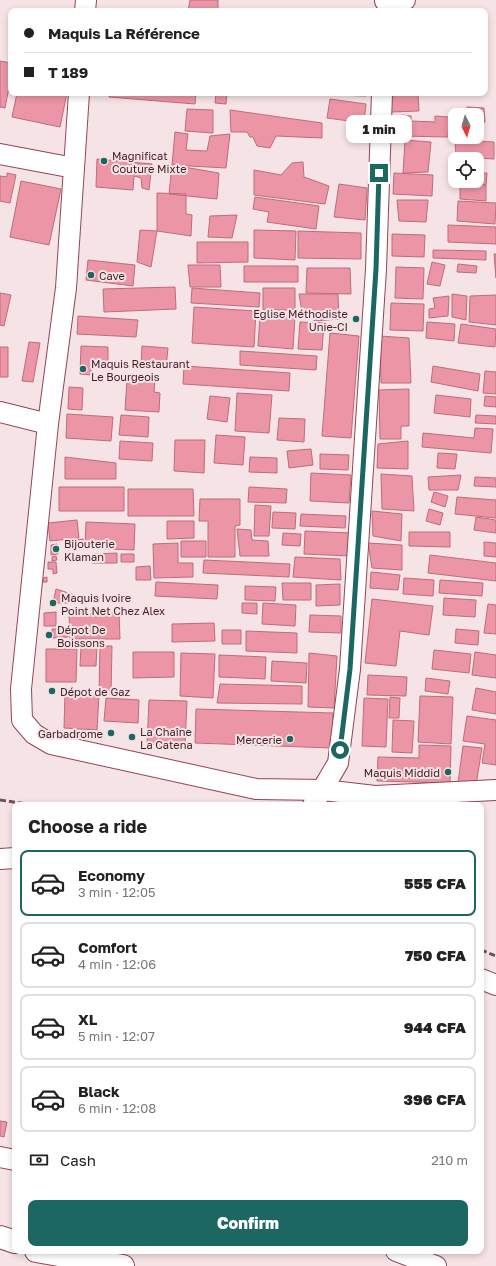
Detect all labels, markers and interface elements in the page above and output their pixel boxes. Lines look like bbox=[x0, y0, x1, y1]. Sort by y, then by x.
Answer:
text: Maquis La Référence bbox=[48, 24, 200, 42]
text: T 189 bbox=[48, 63, 88, 81]
north arrow bbox=[448, 108, 484, 144]
map controls bbox=[448, 108, 484, 188]
callout: 1 min bbox=[346, 115, 412, 143]
text: 1 min bbox=[362, 121, 396, 137]
place label: Magnificat Couture Mixte bbox=[112, 149, 187, 175]
button: locate bbox=[448, 152, 484, 188]
marker: Magnificat Couture Mixte bbox=[99, 156, 109, 166]
route end bbox=[370, 164, 388, 182]
place label: Cave bbox=[99, 269, 125, 282]
marker: Cave bbox=[86, 270, 96, 280]
place label: Eglise Méthodiste Unie-CI bbox=[253, 307, 348, 333]
marker: Eglise Méthodiste Unie-CI bbox=[351, 314, 361, 324]
place label: Maquis Restaurant Le Bourgeois bbox=[91, 357, 190, 383]
marker: Maquis Restaurant Le Bourgeois bbox=[78, 364, 88, 374]
place label: Bijouterie Klaman bbox=[64, 537, 115, 563]
marker: Bijouterie Klaman bbox=[51, 544, 61, 554]
place label: Maquis Ivoire Point Net Chez Alex bbox=[61, 591, 165, 617]
marker: Maquis Ivoire Point Net Chez Alex bbox=[48, 598, 58, 608]
place label: Dépot De Boissons bbox=[57, 623, 106, 649]
marker: Dépot De Boissons bbox=[44, 630, 54, 640]
place label: Dépot de Gaz bbox=[60, 685, 130, 698]
marker: Dépot de Gaz bbox=[47, 686, 57, 696]
place label: La Chaîne La Catena bbox=[140, 725, 193, 751]
place label: Garbadrome bbox=[38, 727, 103, 740]
marker: Garbadrome bbox=[106, 728, 116, 738]
marker: La Chaîne La Catena bbox=[127, 732, 137, 742]
place label: Mercerie bbox=[236, 733, 282, 746]
marker: Mercerie bbox=[285, 734, 295, 744]
route start bbox=[331, 741, 349, 759]
place label: Maquis Middid bbox=[364, 766, 440, 779]
marker: Maquis Middid bbox=[443, 767, 453, 777]
text: Choose a ride bbox=[28, 815, 147, 837]
icon: car bbox=[30, 865, 66, 901]
text: Economy bbox=[78, 866, 145, 884]
text: 555 CFA bbox=[404, 874, 466, 892]
text: 3 min · 12:05 bbox=[78, 884, 156, 900]
icon: car bbox=[30, 937, 66, 973]
text: Comfort bbox=[78, 938, 137, 956]
text: 750 CFA bbox=[405, 946, 466, 964]
text: 4 min · 12:06 bbox=[78, 956, 156, 972]
icon: car bbox=[30, 1009, 66, 1045]
text: XL bbox=[78, 1010, 97, 1028]
text: 944 CFA bbox=[404, 1018, 466, 1036]
text: 5 min · 12:07 bbox=[78, 1028, 155, 1044]
icon: car bbox=[30, 1081, 66, 1117]
text: Black bbox=[78, 1082, 120, 1100]
text: 396 CFA bbox=[404, 1090, 466, 1108]
text: 6 min · 12:08 bbox=[78, 1100, 156, 1116]
icon: cash bbox=[28, 1149, 50, 1171]
text: Cash bbox=[60, 1151, 96, 1169]
text: 210 m bbox=[431, 1152, 468, 1168]
button: Confirm bbox=[28, 1200, 468, 1246]

